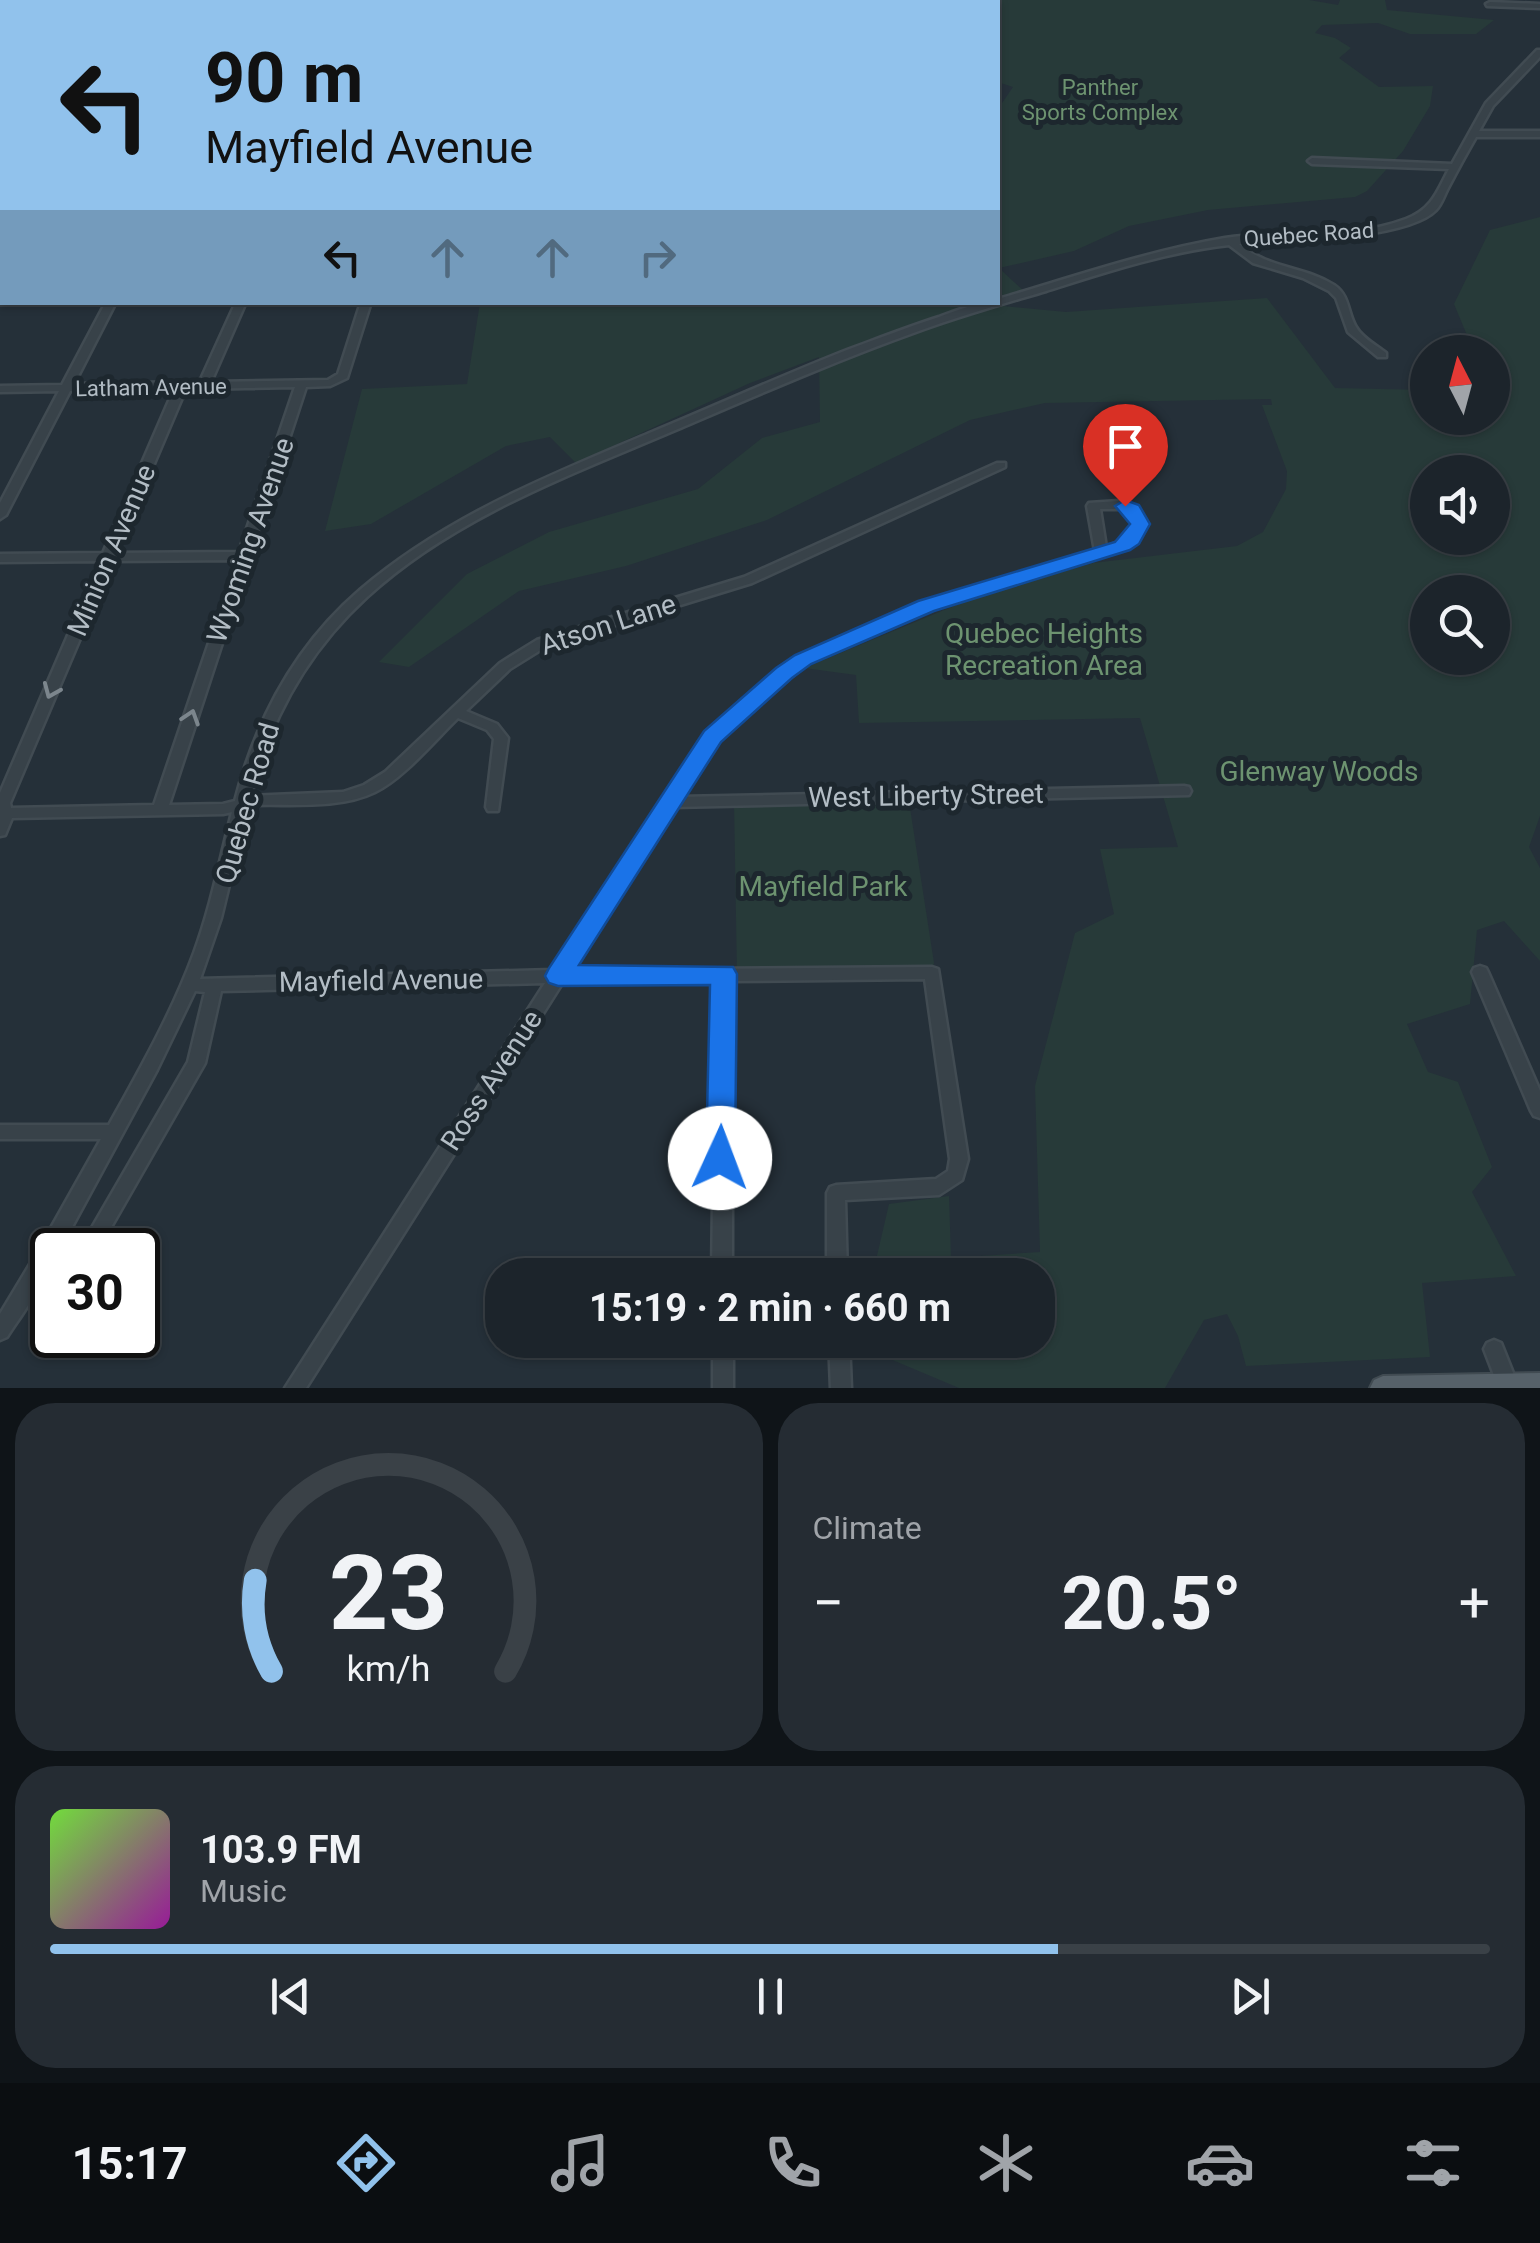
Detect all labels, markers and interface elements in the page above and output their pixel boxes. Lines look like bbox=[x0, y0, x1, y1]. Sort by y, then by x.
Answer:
text: 90 m bbox=[205, 37, 363, 119]
icon: left bbox=[40, 40, 170, 170]
park label: Panther Sports Complex bbox=[1022, 75, 1178, 125]
text: Mayfield Avenue bbox=[205, 121, 533, 174]
street label: Quebec Road bbox=[1243, 217, 1375, 252]
icon: left bbox=[315, 230, 370, 285]
icon: ahead bbox=[420, 230, 475, 285]
icon: ahead bbox=[525, 230, 580, 285]
icon: right bbox=[630, 230, 685, 285]
north arrow bbox=[1410, 335, 1510, 435]
map controls bbox=[1410, 335, 1510, 675]
street label: Latham Avenue bbox=[75, 374, 227, 401]
pin bbox=[1083, 404, 1168, 507]
icon: arrive bbox=[1098, 419, 1153, 474]
street label: Wyoming Avenue bbox=[200, 433, 301, 647]
button: sound bbox=[1410, 455, 1510, 555]
street label: Minion Avenue bbox=[60, 459, 162, 641]
button: search bbox=[1410, 575, 1510, 675]
street label: Atson Lane bbox=[536, 587, 680, 662]
park label: Quebec Heights Recreation Area bbox=[945, 617, 1143, 682]
one-way arrow bbox=[43, 681, 63, 699]
one-way arrow bbox=[180, 709, 200, 726]
street label: Quebec Road bbox=[209, 719, 286, 887]
park label: Glenway Woods bbox=[1219, 755, 1419, 788]
street label: West Liberty Street bbox=[808, 777, 1044, 814]
park label: Mayfield Park bbox=[738, 870, 908, 903]
street label: Mayfield Avenue bbox=[279, 962, 483, 999]
street label: Ross Avenue bbox=[434, 1004, 549, 1157]
position arrow bbox=[668, 1106, 772, 1210]
speed limit sign: 30 bbox=[30, 1228, 160, 1358]
text: 15:19 · 2 min · 660 m bbox=[589, 1286, 951, 1330]
text: Climate bbox=[813, 1509, 922, 1547]
text: 23 bbox=[329, 1533, 448, 1654]
text: 20.5° bbox=[1061, 1559, 1241, 1647]
text: − bbox=[813, 1571, 844, 1635]
text: + bbox=[1459, 1571, 1490, 1635]
text: km/h bbox=[347, 1648, 431, 1690]
text: 103.9 FM bbox=[200, 1828, 362, 1872]
text: Music bbox=[200, 1872, 287, 1910]
icon: previous bbox=[263, 1969, 318, 2024]
icon: pause bbox=[743, 1969, 798, 2024]
icon: next bbox=[1223, 1969, 1278, 2024]
icon: directions bbox=[331, 2128, 401, 2198]
icon: music bbox=[545, 2128, 615, 2198]
icon: phone bbox=[758, 2128, 828, 2198]
icon: climate bbox=[971, 2128, 1041, 2198]
icon: car bbox=[1185, 2128, 1255, 2198]
icon: filters bbox=[1398, 2128, 1468, 2198]
text: 15:17 bbox=[72, 2137, 188, 2190]

